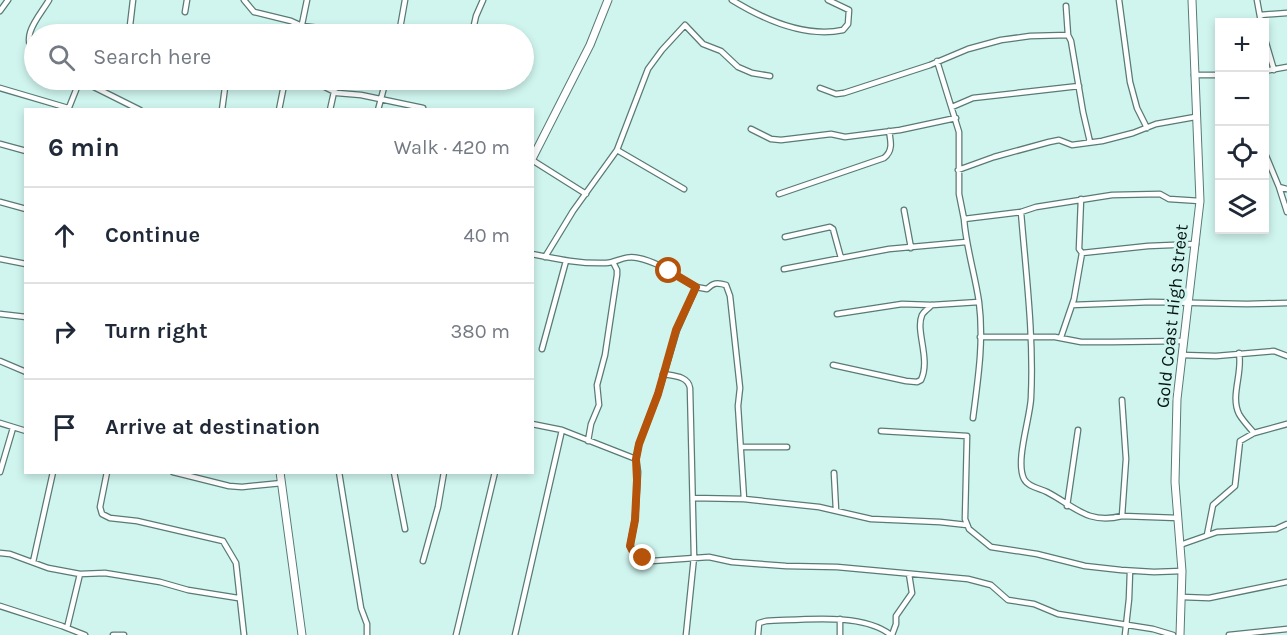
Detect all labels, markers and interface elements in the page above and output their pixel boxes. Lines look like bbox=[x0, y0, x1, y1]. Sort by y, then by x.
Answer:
map controls bbox=[1215, 18, 1269, 234]
button: + bbox=[1215, 18, 1269, 72]
search box bbox=[24, 24, 534, 90]
icon: search bbox=[45, 41, 78, 74]
text: Search here bbox=[93, 44, 211, 70]
button: − bbox=[1215, 72, 1269, 126]
button: locate bbox=[1215, 126, 1269, 180]
text: 6 min bbox=[48, 132, 120, 163]
text: Walk · 420 m bbox=[394, 136, 510, 159]
button: layers bbox=[1215, 180, 1269, 234]
icon: ahead bbox=[48, 219, 81, 252]
text: Continue bbox=[105, 222, 200, 248]
street label: Gold Coast High Street bbox=[1151, 223, 1193, 409]
text: 40 m bbox=[464, 224, 510, 247]
route start bbox=[655, 257, 681, 283]
icon: right bbox=[48, 315, 81, 348]
text: Turn right bbox=[105, 318, 208, 344]
text: 380 m bbox=[451, 320, 510, 343]
icon: arrive bbox=[48, 411, 81, 444]
text: Arrive at destination bbox=[105, 414, 320, 440]
route end bbox=[629, 544, 655, 570]

